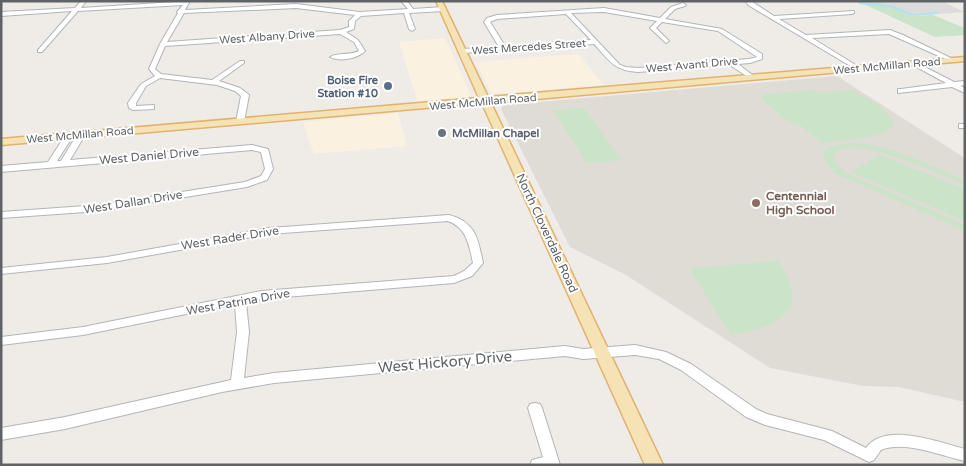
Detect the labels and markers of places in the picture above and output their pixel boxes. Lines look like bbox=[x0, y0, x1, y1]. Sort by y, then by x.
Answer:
place label: Boise Fire Station #10 bbox=[317, 74, 379, 100]
marker: Boise Fire Station #10 bbox=[382, 80, 394, 92]
marker: McMillan Chapel bbox=[436, 127, 448, 139]
place label: McMillan Chapel bbox=[452, 127, 540, 141]
place label: Centennial High School bbox=[766, 189, 835, 218]
marker: Centennial High School bbox=[750, 197, 762, 209]

